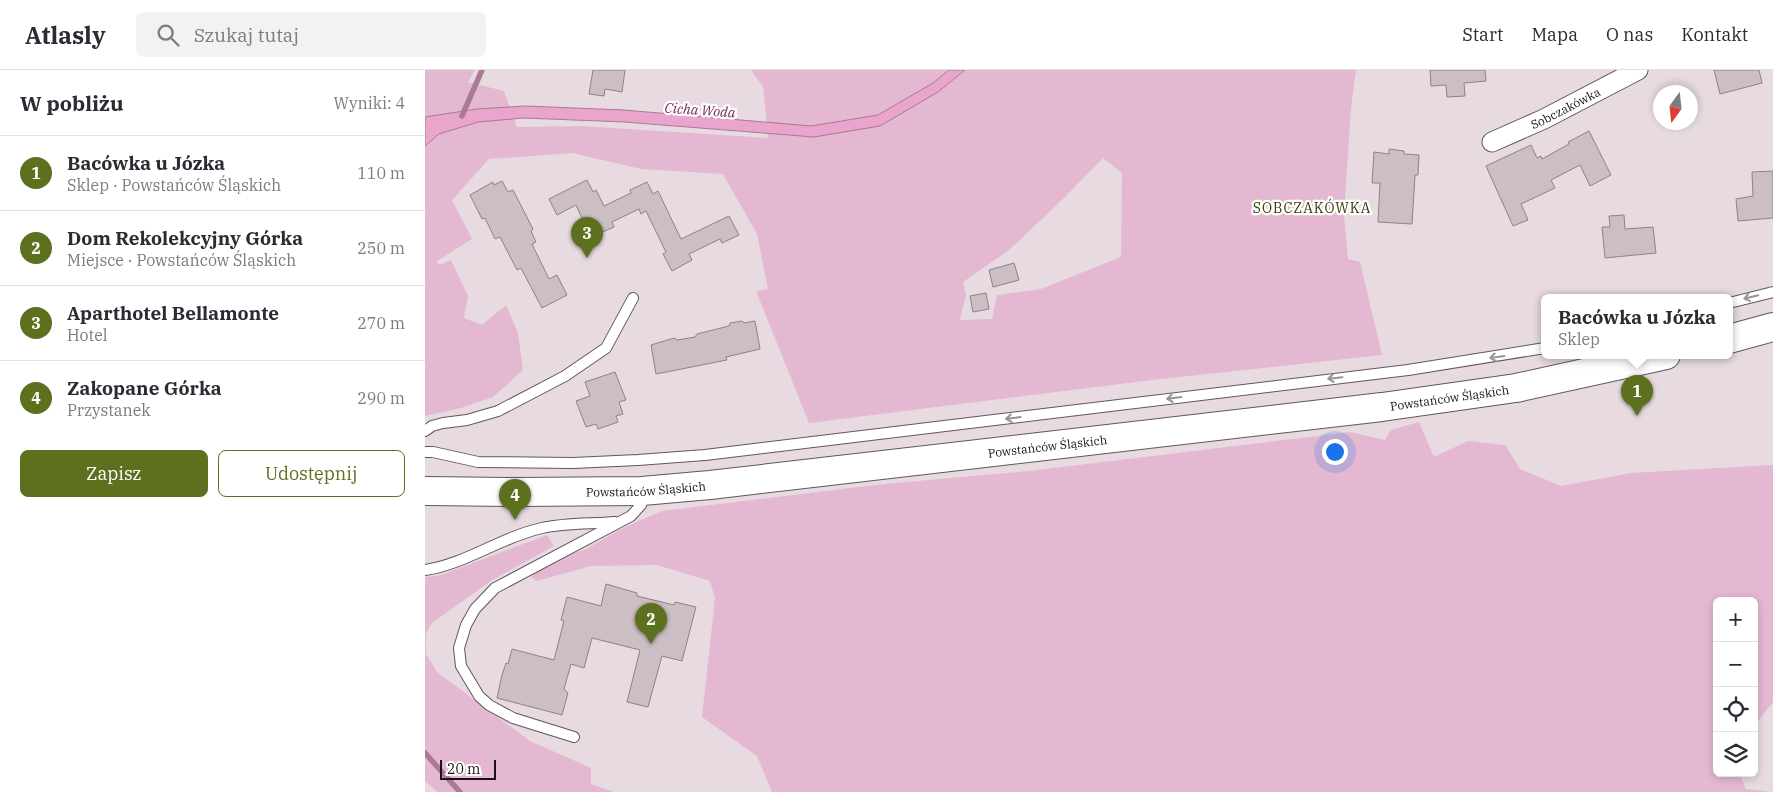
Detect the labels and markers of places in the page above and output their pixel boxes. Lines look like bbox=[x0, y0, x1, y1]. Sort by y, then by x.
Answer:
pin: 3 bbox=[571, 217, 603, 258]
pin: 1 bbox=[1621, 375, 1653, 416]
pin: 4 bbox=[499, 479, 531, 520]
pin: 2 bbox=[635, 603, 667, 644]

